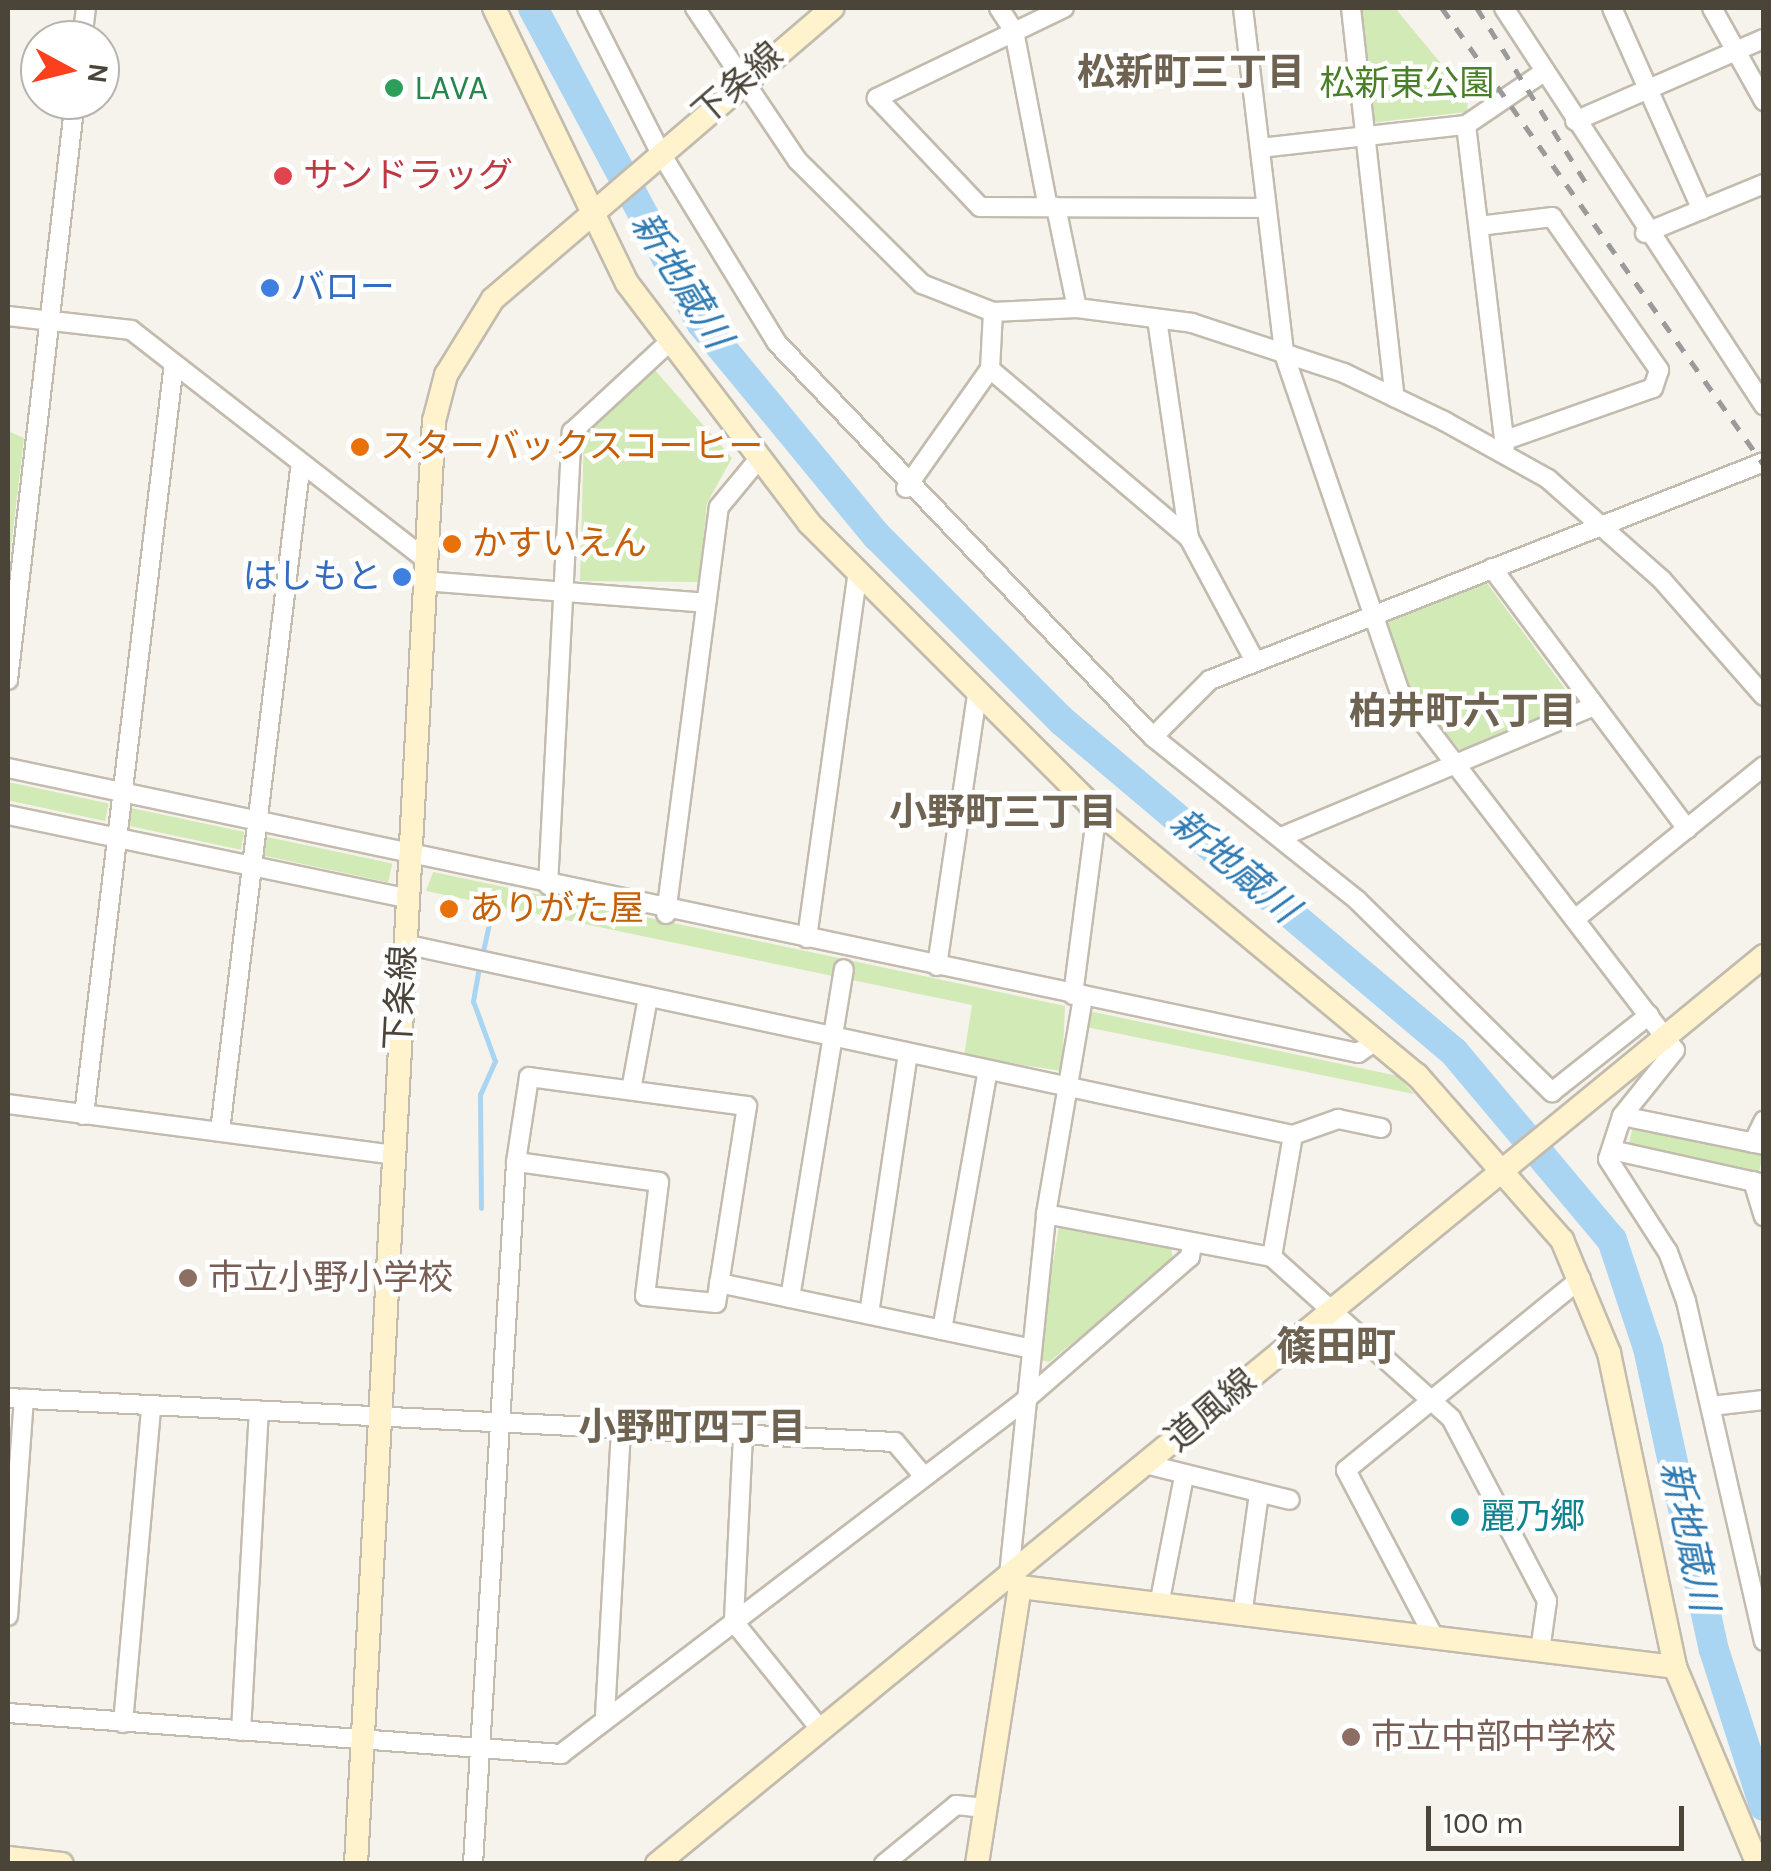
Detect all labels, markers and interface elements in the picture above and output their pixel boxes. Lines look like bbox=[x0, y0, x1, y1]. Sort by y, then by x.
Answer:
north arrow bbox=[20, 20, 120, 120]
street label: 下条線 bbox=[685, 34, 791, 134]
district label: 松新町三丁目 bbox=[1077, 50, 1305, 96]
text: N bbox=[81, 61, 116, 85]
park label: 松新東公園 bbox=[1320, 63, 1494, 105]
place label: LAVA bbox=[414, 67, 488, 109]
marker: LAVA bbox=[383, 77, 405, 99]
place label: サンドラッグ bbox=[303, 155, 513, 197]
marker: サンドラッグ bbox=[272, 165, 294, 187]
water label: 新地蔵川 bbox=[621, 203, 741, 357]
place label: バロー bbox=[290, 267, 395, 309]
marker: バロー bbox=[259, 277, 281, 299]
place label: スターバックスコーヒー bbox=[380, 426, 765, 468]
marker: スターバックスコーヒー bbox=[349, 436, 371, 458]
place label: かすいえん bbox=[472, 523, 647, 565]
marker: かすいえん bbox=[441, 533, 463, 555]
place label: はしもと bbox=[242, 556, 382, 598]
marker: はしもと bbox=[391, 566, 413, 588]
district label: 柏井町六丁目 bbox=[1349, 689, 1577, 735]
district label: 小野町三丁目 bbox=[889, 790, 1117, 836]
water label: 新地蔵川 bbox=[1161, 800, 1307, 932]
place label: ありがた屋 bbox=[469, 888, 644, 930]
marker: ありがた屋 bbox=[438, 898, 460, 920]
street label: 下条線 bbox=[377, 944, 425, 1052]
place label: 市立小野小学校 bbox=[208, 1257, 453, 1299]
marker: 市立小野小学校 bbox=[177, 1267, 199, 1289]
district label: 篠田町 bbox=[1276, 1323, 1396, 1371]
street label: 道風線 bbox=[1157, 1360, 1265, 1460]
district label: 小野町四丁目 bbox=[578, 1405, 806, 1451]
water label: 新地蔵川 bbox=[1651, 1457, 1727, 1615]
place label: 麗乃郷 bbox=[1480, 1496, 1585, 1538]
marker: 麗乃郷 bbox=[1449, 1506, 1471, 1528]
place label: 市立中部中学校 bbox=[1371, 1716, 1616, 1758]
marker: 市立中部中学校 bbox=[1340, 1726, 1362, 1748]
scale bar bbox=[1431, 1786, 1688, 1848]
text: 100 m bbox=[1443, 1805, 1524, 1841]

